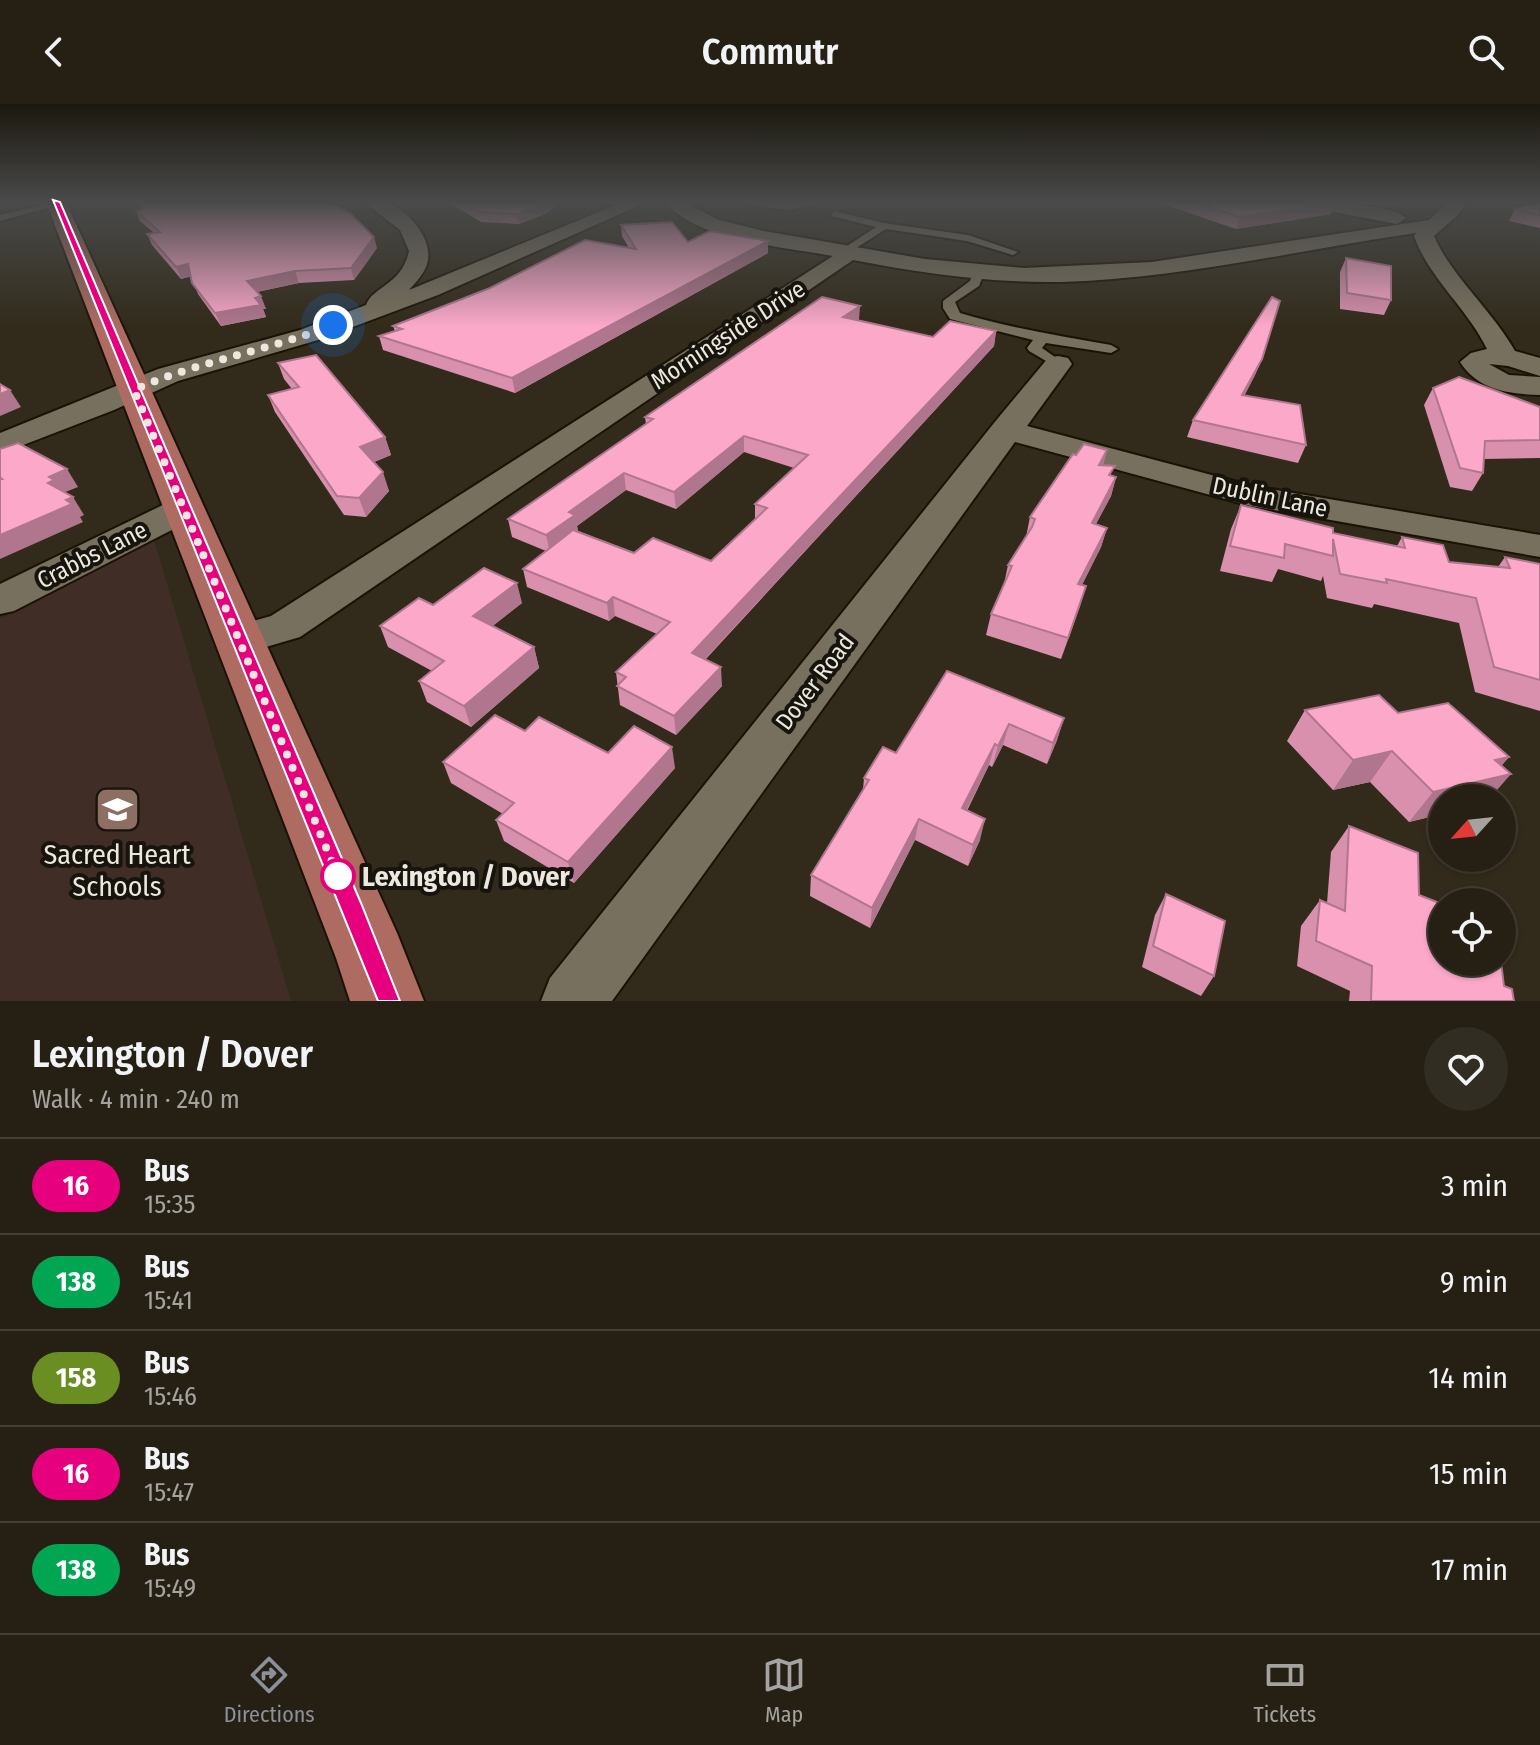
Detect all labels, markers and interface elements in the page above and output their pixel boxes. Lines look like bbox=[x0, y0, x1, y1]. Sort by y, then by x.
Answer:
icon: back bbox=[32, 30, 76, 74]
text: Commutr bbox=[702, 30, 838, 74]
icon: search bbox=[1464, 30, 1508, 74]
street label: Morningside Drive bbox=[646, 275, 810, 395]
your location bbox=[313, 305, 353, 345]
street label: Dublin Lane bbox=[1210, 471, 1330, 523]
street label: Crabbs Lane bbox=[32, 515, 152, 595]
street label: Dover Road bbox=[770, 629, 860, 735]
north arrow bbox=[1428, 784, 1516, 872]
map controls bbox=[1428, 784, 1516, 976]
school or university icon: Sacred Heart Schools bbox=[93, 786, 141, 834]
place label: Sacred Heart Schools bbox=[43, 838, 191, 903]
marker: Lexington / Dover bbox=[321, 859, 355, 893]
place label: Lexington / Dover bbox=[362, 860, 571, 893]
button: locate bbox=[1428, 888, 1516, 976]
button: heart bbox=[1424, 1027, 1508, 1111]
text: Lexington / Dover bbox=[32, 1031, 313, 1077]
text: Walk · 4 min · 240 m bbox=[32, 1084, 240, 1115]
text: Bus bbox=[144, 1153, 189, 1189]
text: 3 min bbox=[1441, 1168, 1508, 1204]
text: 16 bbox=[63, 1169, 89, 1202]
text: 15:35 bbox=[144, 1189, 195, 1220]
text: Bus bbox=[144, 1249, 189, 1285]
text: 9 min bbox=[1440, 1264, 1508, 1300]
text: 138 bbox=[56, 1265, 96, 1298]
text: 15:41 bbox=[144, 1285, 193, 1316]
text: Bus bbox=[144, 1345, 189, 1381]
text: 14 min bbox=[1428, 1360, 1508, 1396]
text: 158 bbox=[56, 1361, 96, 1394]
text: 15:46 bbox=[144, 1381, 197, 1412]
text: Bus bbox=[144, 1441, 189, 1477]
text: 15 min bbox=[1429, 1456, 1508, 1492]
text: 16 bbox=[63, 1457, 89, 1490]
text: 15:47 bbox=[144, 1477, 194, 1508]
text: Bus bbox=[144, 1537, 189, 1573]
text: 17 min bbox=[1431, 1552, 1508, 1588]
text: 138 bbox=[56, 1553, 96, 1586]
text: 15:49 bbox=[144, 1573, 196, 1604]
tab: Directions bbox=[224, 1653, 315, 1728]
tab: Map bbox=[762, 1653, 806, 1728]
tab: Tickets bbox=[1254, 1653, 1316, 1728]

